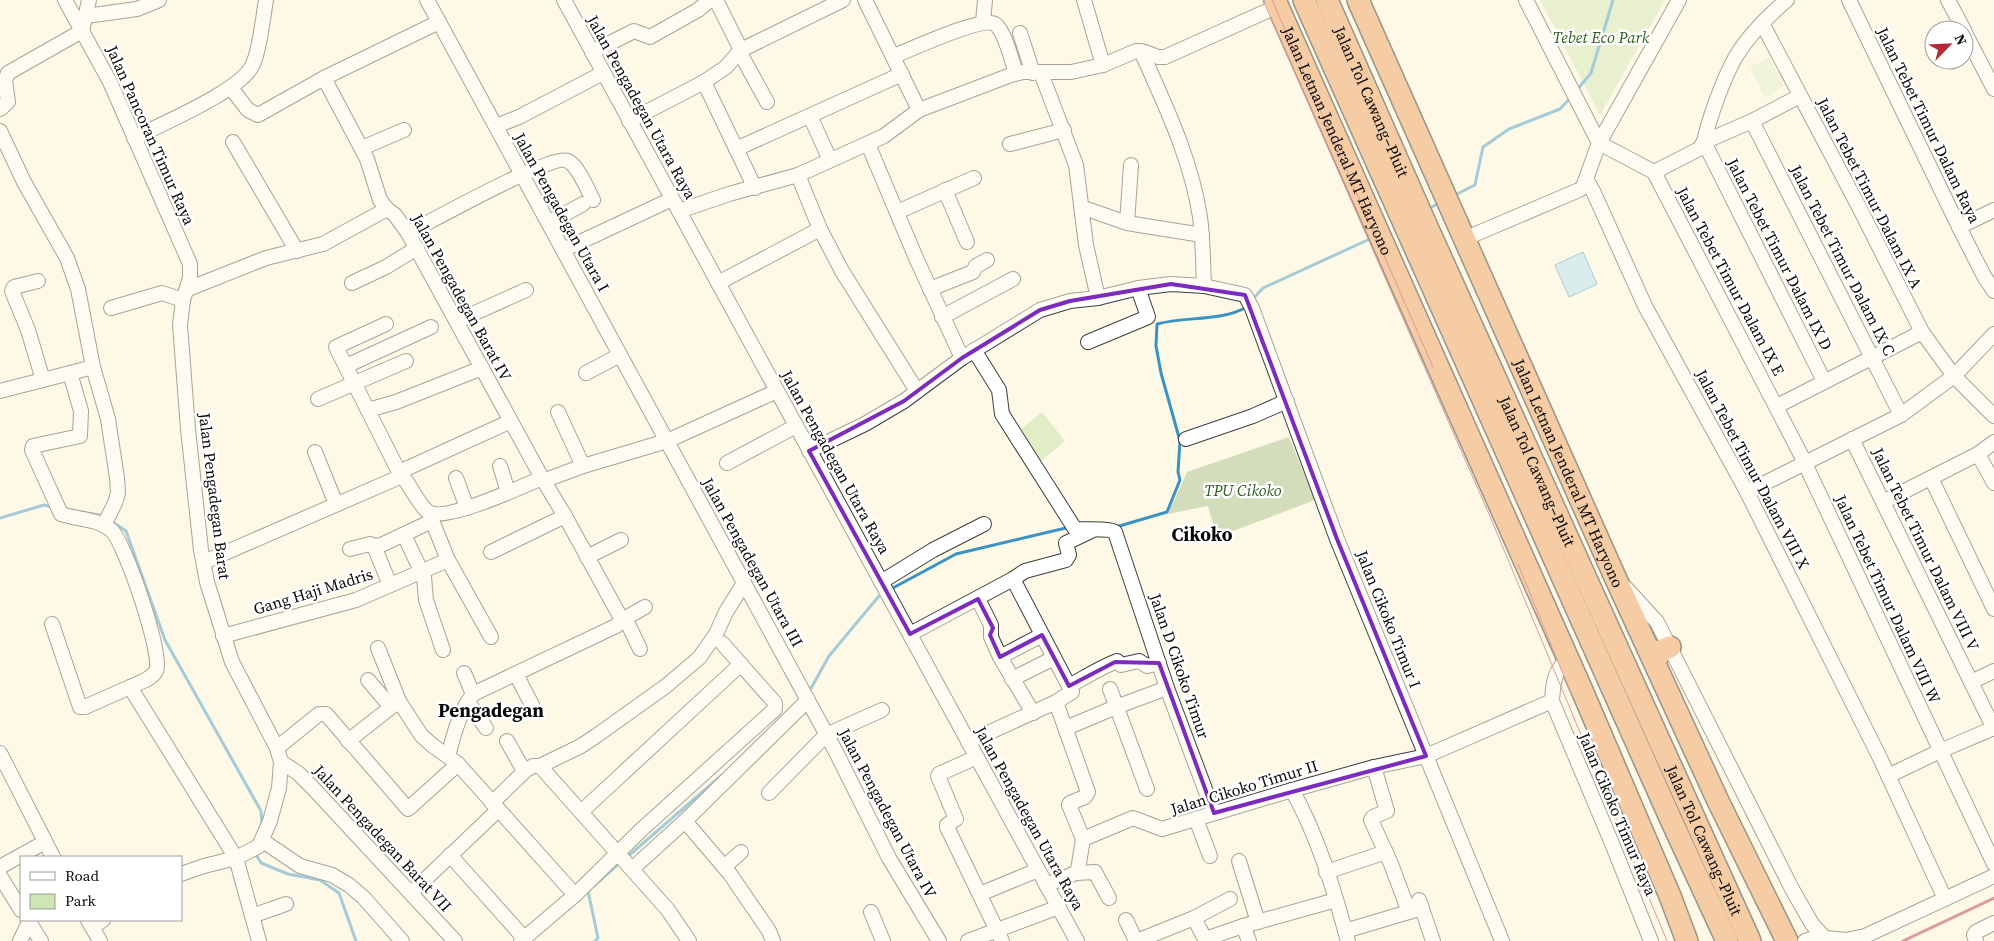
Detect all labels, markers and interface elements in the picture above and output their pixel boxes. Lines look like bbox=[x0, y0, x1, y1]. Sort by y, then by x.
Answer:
street label: Jalan Pengadegan Utara Raya bbox=[582, 10, 702, 204]
north arrow bbox=[1924, 20, 1974, 70]
street label: Jalan Letnan Jenderal MT Haryono bbox=[1277, 22, 1398, 259]
street label: Jalan Tol Cawang–Pluit bbox=[1328, 22, 1415, 181]
street label: Jalan Tebet Timur Dalam Raya bbox=[1871, 22, 1986, 227]
park label: Tebet Eco Park bbox=[1553, 26, 1650, 48]
text: N bbox=[1950, 31, 1972, 48]
street label: Jalan Pancoran Timur Raya bbox=[101, 41, 201, 229]
street label: Jalan Tebet Timur Dalam IX A bbox=[1812, 93, 1928, 293]
street label: Jalan Pengadegan Utara I bbox=[509, 128, 615, 295]
street label: Jalan Tebet Timur Dalam IX D bbox=[1722, 154, 1838, 354]
street label: Jalan Tebet Timur Dalam IX C bbox=[1785, 160, 1901, 359]
street label: Jalan Tebet Timur Dalam IX E bbox=[1671, 182, 1790, 379]
street label: Jalan Pengadegan Barat IV bbox=[406, 209, 517, 385]
street label: Jalan Letnan Jenderal MT Haryono bbox=[1508, 354, 1629, 591]
street label: Jalan Tebet Timur Dalam VIII X bbox=[1690, 364, 1815, 573]
street label: Jalan Pengadegan Utara Raya bbox=[776, 365, 896, 559]
street label: Jalan Tol Cawang–Pluit bbox=[1494, 392, 1581, 551]
street label: Jalan Pengadegan Barat bbox=[194, 410, 236, 581]
street label: Jalan Tebet Timur Dalam VIII V bbox=[1867, 443, 1985, 654]
street label: Jalan Pengadegan Utara III bbox=[697, 473, 809, 651]
park label: TPU Cikoko bbox=[1204, 479, 1282, 501]
street label: Jalan Tebet Timur Dalam VIII W bbox=[1829, 490, 1946, 707]
district label: Cikoko bbox=[1171, 521, 1233, 547]
street label: Jalan Cikoko Timur I bbox=[1351, 546, 1427, 691]
street label: Gang Haji Madris bbox=[251, 562, 375, 620]
street label: Jalan D Cikoko Timur bbox=[1144, 589, 1215, 742]
district label: Pengadegan bbox=[438, 697, 544, 723]
street label: Jalan Pengadegan Utara Raya bbox=[970, 721, 1090, 915]
street label: Jalan Pengadegan Utara IV bbox=[833, 723, 942, 902]
street label: Jalan Cikoko Timur Raya bbox=[1573, 728, 1663, 900]
street label: Jalan Cikoko Timur II bbox=[1167, 754, 1320, 820]
street label: Jalan Pengadegan Barat VII bbox=[308, 759, 457, 916]
street label: Jalan Tol Cawang–Pluit bbox=[1660, 761, 1748, 920]
legend bbox=[20, 856, 182, 921]
text: Road bbox=[65, 865, 99, 886]
text: Park bbox=[65, 890, 97, 911]

